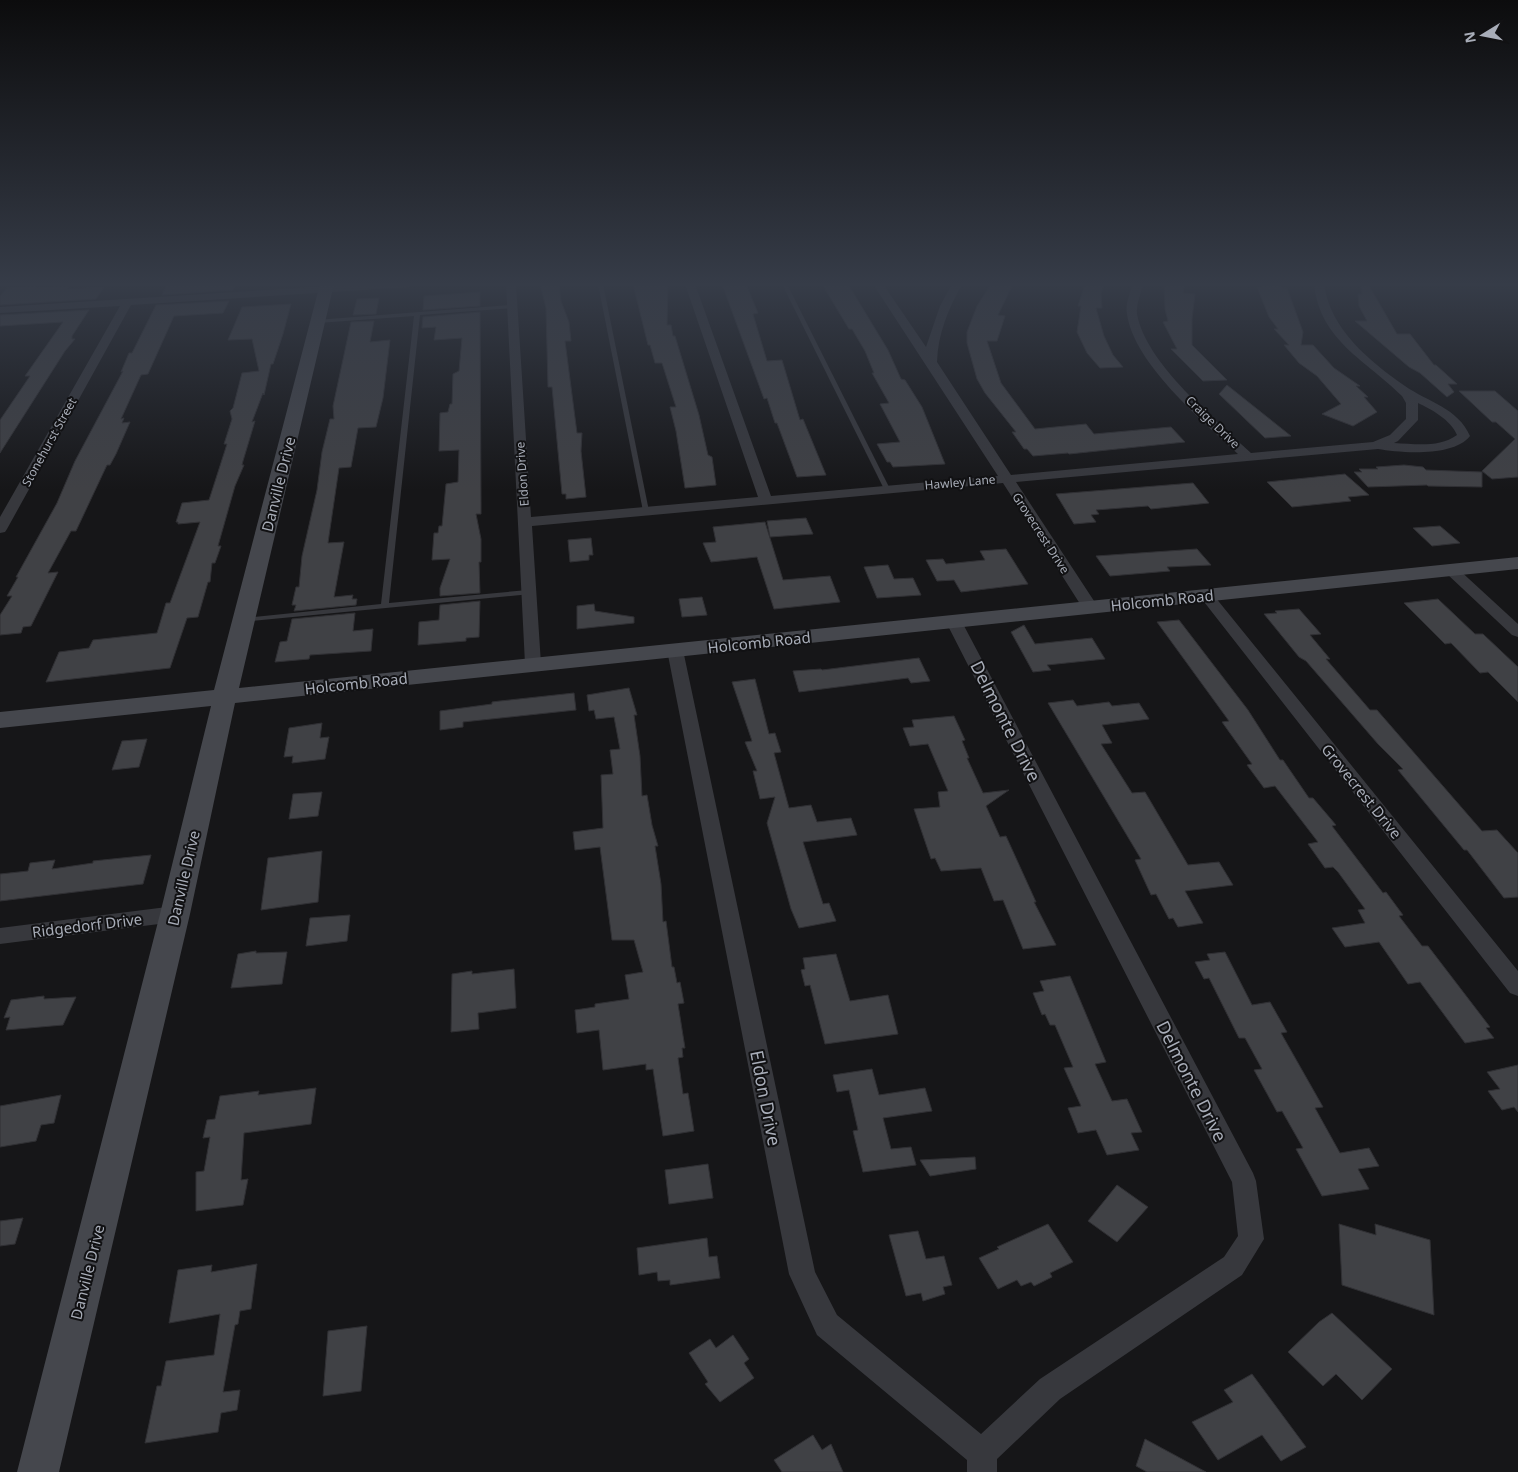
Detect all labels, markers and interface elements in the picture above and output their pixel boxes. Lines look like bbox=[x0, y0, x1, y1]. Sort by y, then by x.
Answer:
north arrow bbox=[1458, 10, 1508, 60]
text: N bbox=[1459, 30, 1480, 45]
street label: Craige Drive bbox=[1182, 392, 1244, 452]
street label: Stonehurst Street bbox=[18, 394, 81, 489]
street label: Danville Drive bbox=[257, 434, 299, 534]
street label: Eldon Drive bbox=[511, 441, 533, 507]
street label: Hawley Lane bbox=[924, 470, 996, 494]
street label: Grovecrest Drive bbox=[1008, 489, 1074, 577]
street label: Holcomb Road bbox=[1109, 585, 1215, 615]
street label: Holcomb Road bbox=[706, 627, 812, 657]
street label: Delmonte Drive bbox=[965, 656, 1047, 786]
street label: Holcomb Road bbox=[303, 668, 409, 698]
street label: Grovecrest Drive bbox=[1317, 739, 1407, 843]
street label: Danville Drive bbox=[162, 828, 204, 928]
street label: Ridgedorf Drive bbox=[31, 908, 143, 942]
street label: Delmonte Drive bbox=[1151, 1016, 1233, 1146]
street label: Eldon Drive bbox=[745, 1048, 787, 1148]
street label: Danville Drive bbox=[66, 1222, 108, 1322]

